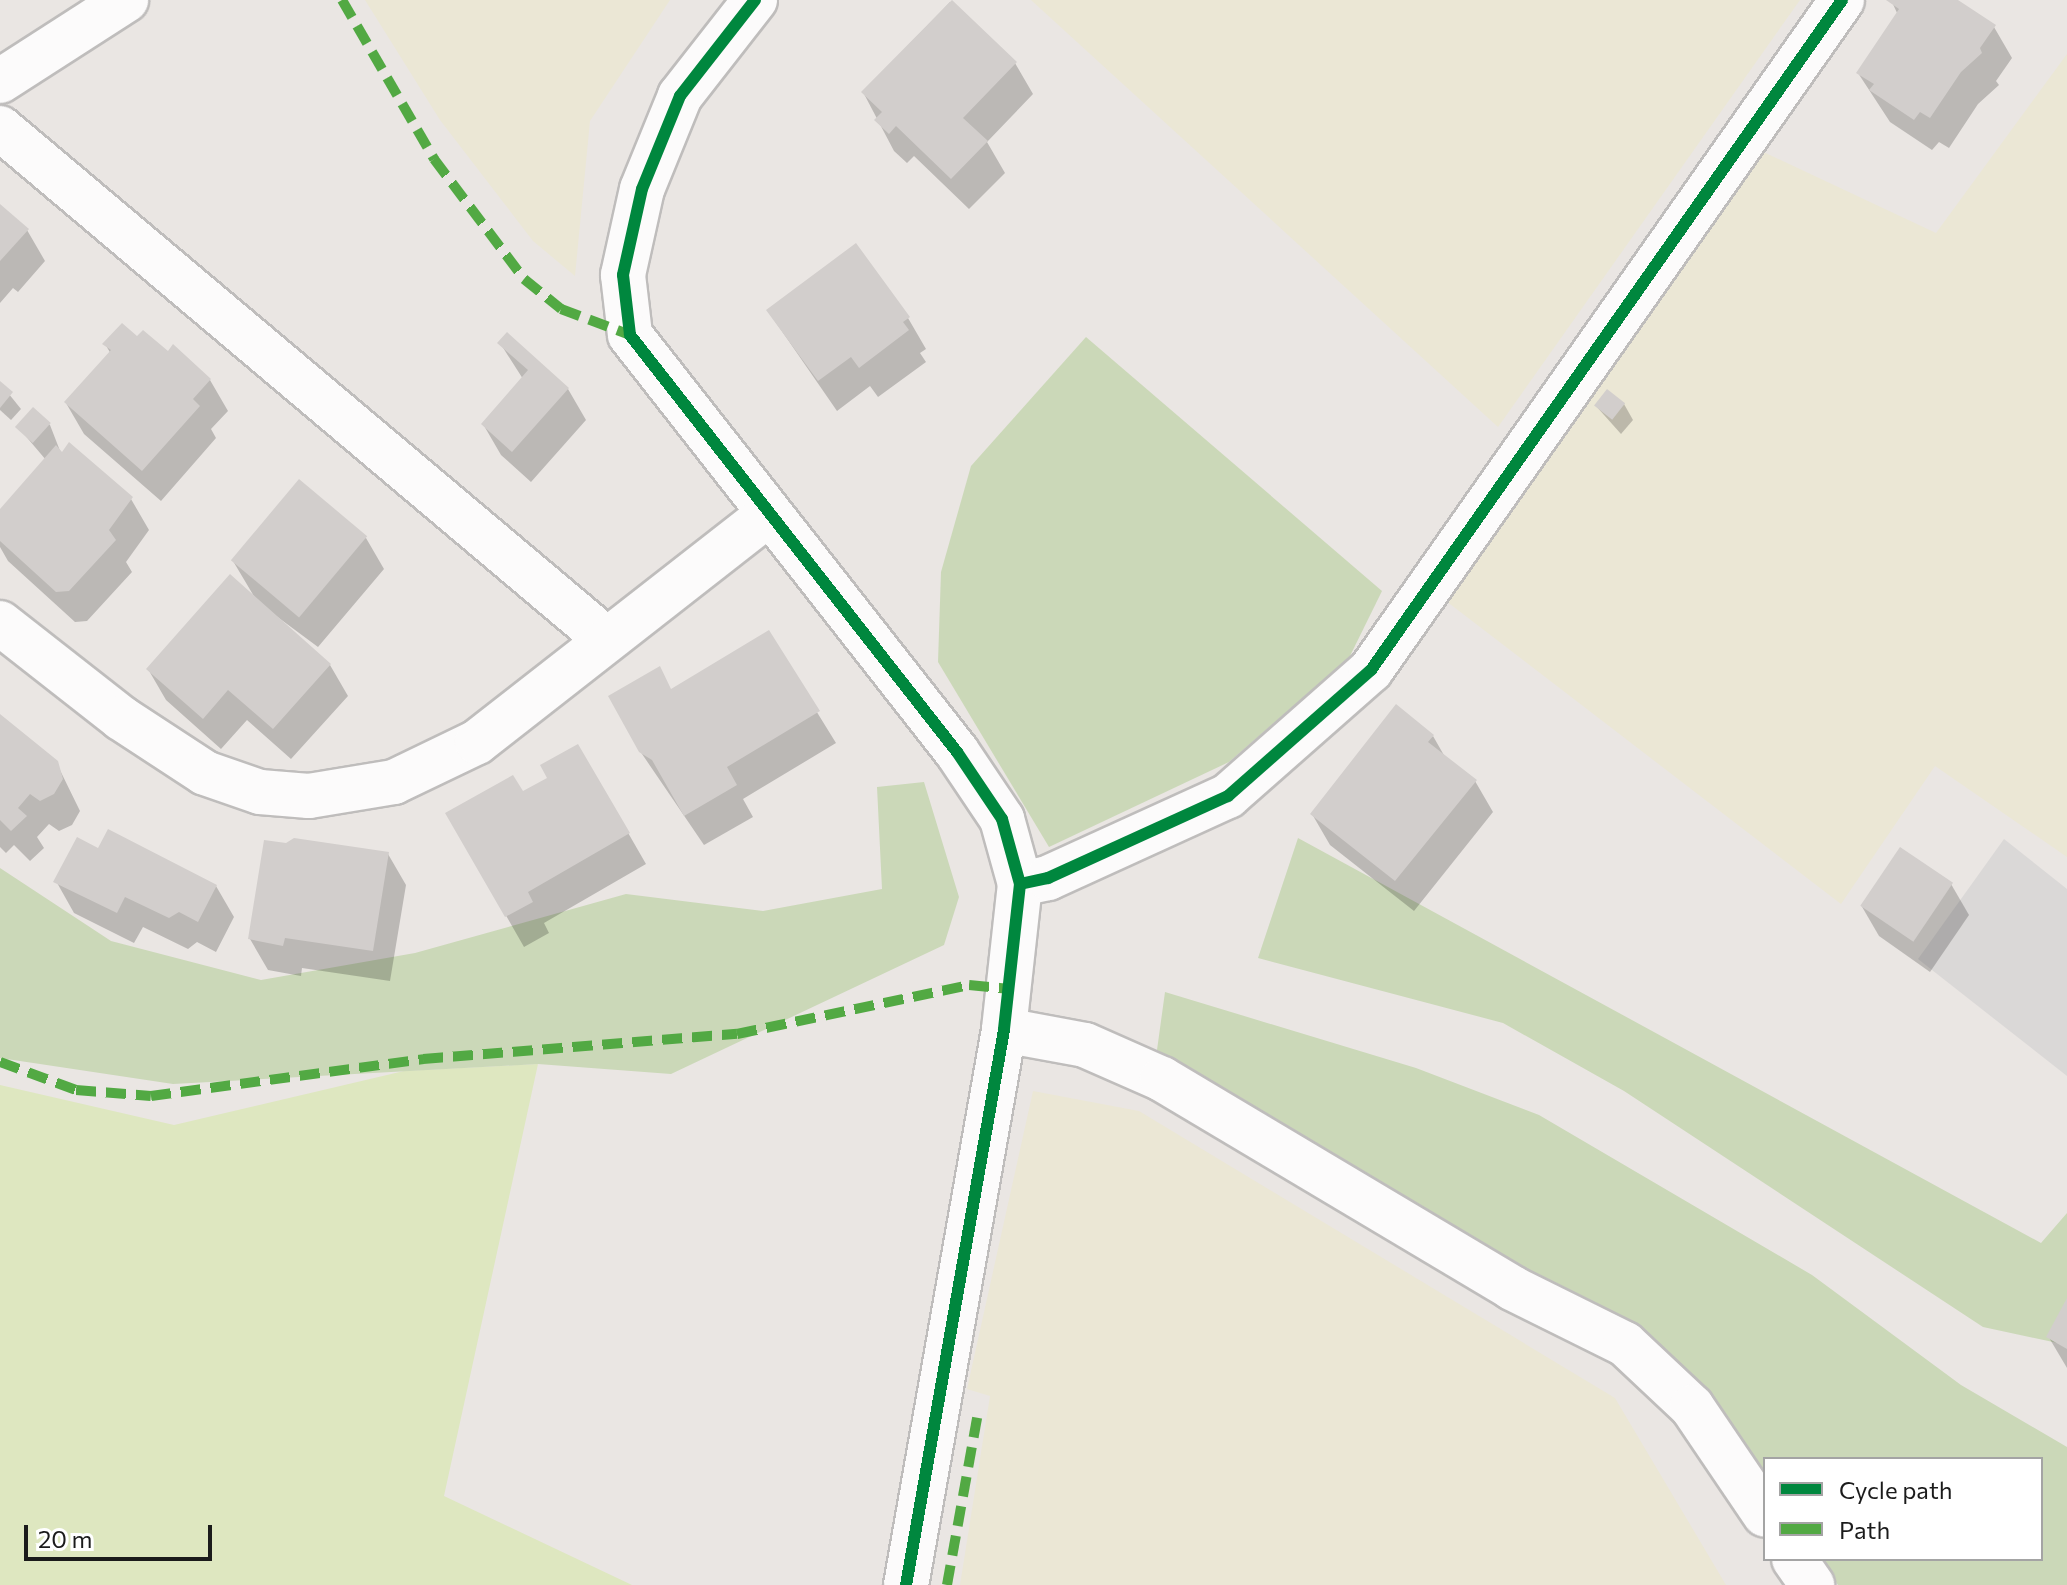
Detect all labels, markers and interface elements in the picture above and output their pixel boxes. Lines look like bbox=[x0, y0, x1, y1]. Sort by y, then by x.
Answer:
legend bbox=[1763, 1457, 2043, 1561]
text: Cycle path bbox=[1839, 1475, 1953, 1504]
scale bar bbox=[28, 1509, 216, 1559]
text: Path bbox=[1839, 1515, 1890, 1544]
text: 20 m bbox=[38, 1524, 92, 1553]

